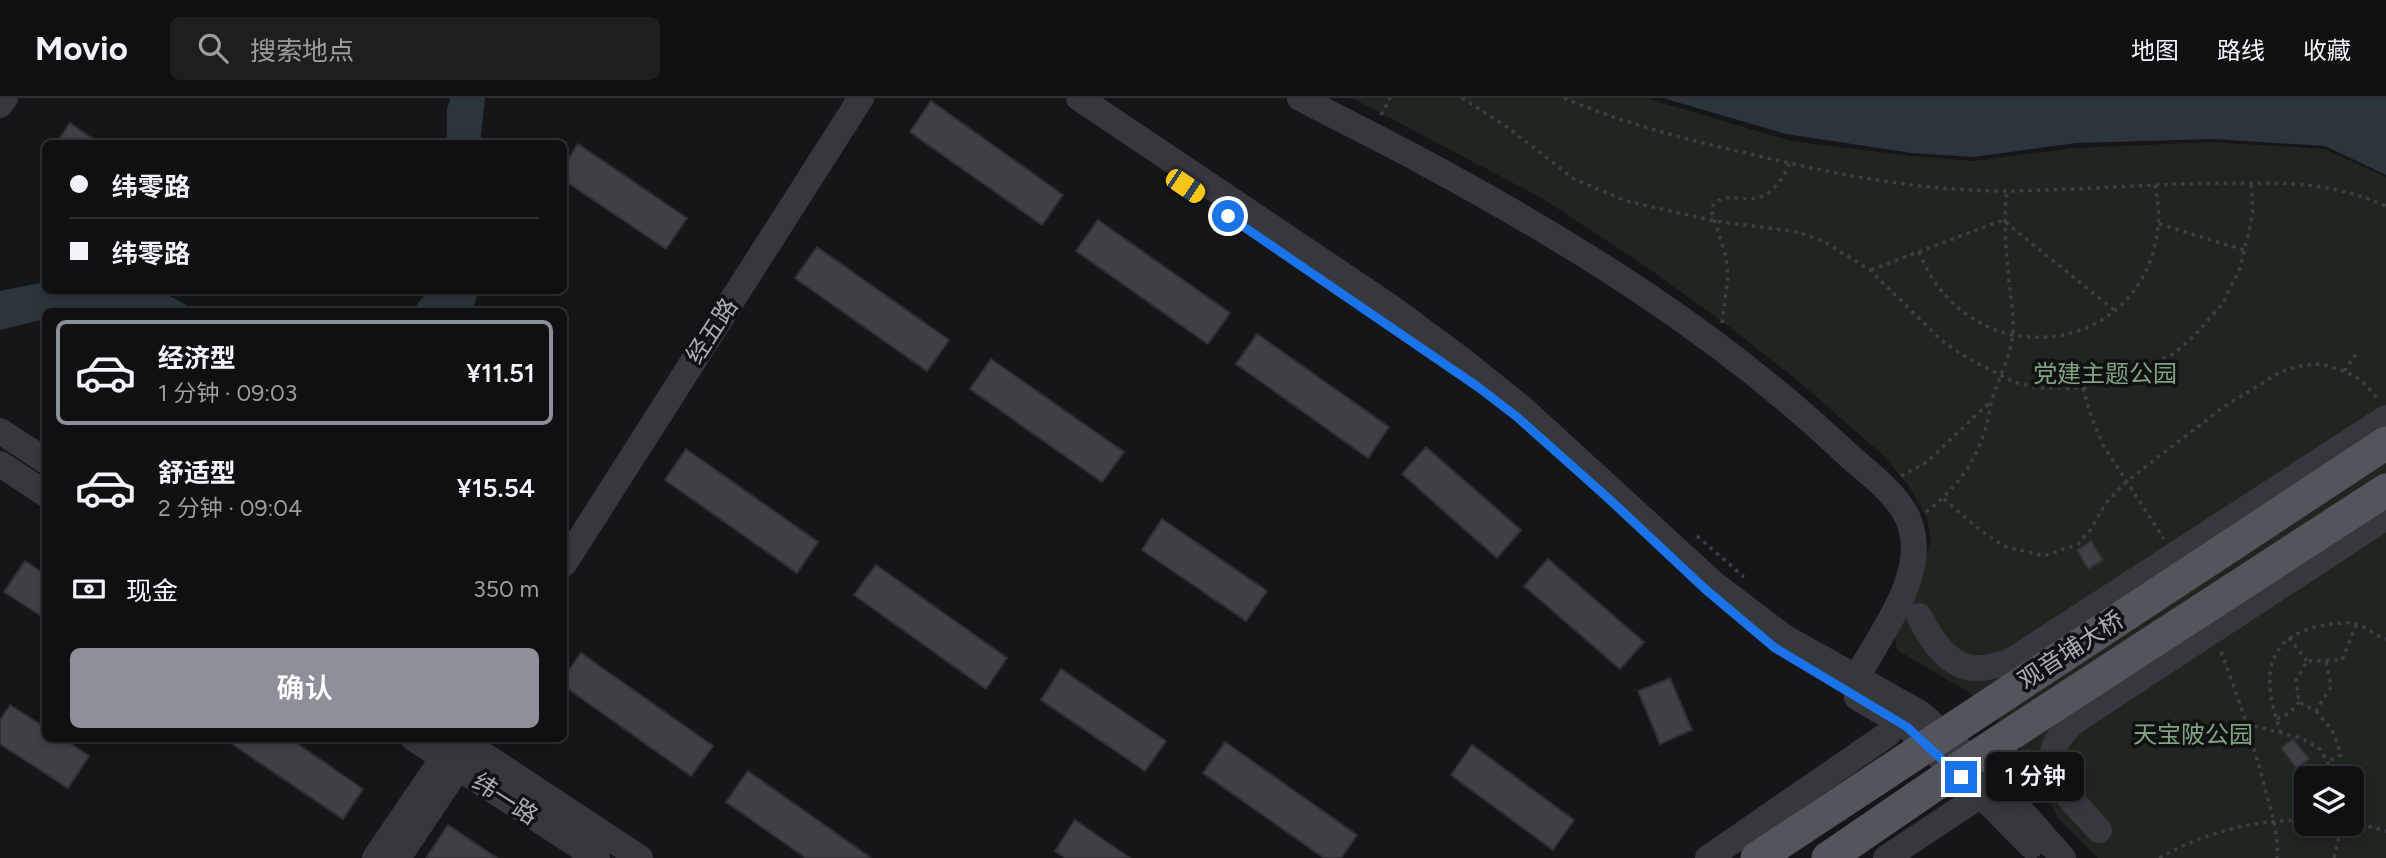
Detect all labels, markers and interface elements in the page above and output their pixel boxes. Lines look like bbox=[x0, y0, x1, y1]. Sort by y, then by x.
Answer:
search box bbox=[170, 17, 660, 80]
text: Movio bbox=[35, 29, 128, 68]
icon: search bbox=[194, 29, 232, 67]
text: 搜索地点 bbox=[250, 35, 354, 67]
text: 地图 bbox=[2131, 36, 2179, 65]
text: 路线 bbox=[2217, 36, 2265, 65]
text: 收藏 bbox=[2303, 36, 2351, 65]
car bbox=[1162, 166, 1209, 206]
text: 纬零路 bbox=[112, 171, 190, 203]
route start bbox=[1212, 200, 1244, 232]
text: 纬零路 bbox=[112, 238, 190, 270]
street label: 经五路 bbox=[680, 293, 743, 369]
icon: car bbox=[74, 341, 137, 404]
text: 经济型 bbox=[158, 342, 236, 374]
text: ¥11.51 bbox=[466, 357, 535, 389]
park label: 党建主题公园 bbox=[2033, 359, 2177, 388]
text: 1 分钟 · 09:03 bbox=[158, 379, 297, 407]
icon: car bbox=[74, 456, 137, 519]
text: 舒适型 bbox=[158, 457, 236, 489]
text: ¥15.54 bbox=[457, 472, 535, 504]
text: 2 分钟 · 09:04 bbox=[158, 494, 302, 522]
icon: cash bbox=[70, 570, 108, 608]
text: 现金 bbox=[126, 575, 178, 607]
text: 350 m bbox=[473, 575, 539, 603]
street label: 观音埔大桥 bbox=[2013, 605, 2129, 694]
button: 确认 bbox=[70, 648, 539, 728]
park label: 天宝陂公园 bbox=[2133, 720, 2253, 749]
callout: 1 分钟 bbox=[1986, 752, 2084, 802]
route end bbox=[1945, 761, 1977, 793]
text: 1 分钟 bbox=[2004, 762, 2066, 790]
map controls bbox=[2294, 766, 2364, 836]
button: layers bbox=[2294, 766, 2364, 836]
street label: 纬一路 bbox=[467, 767, 543, 830]

